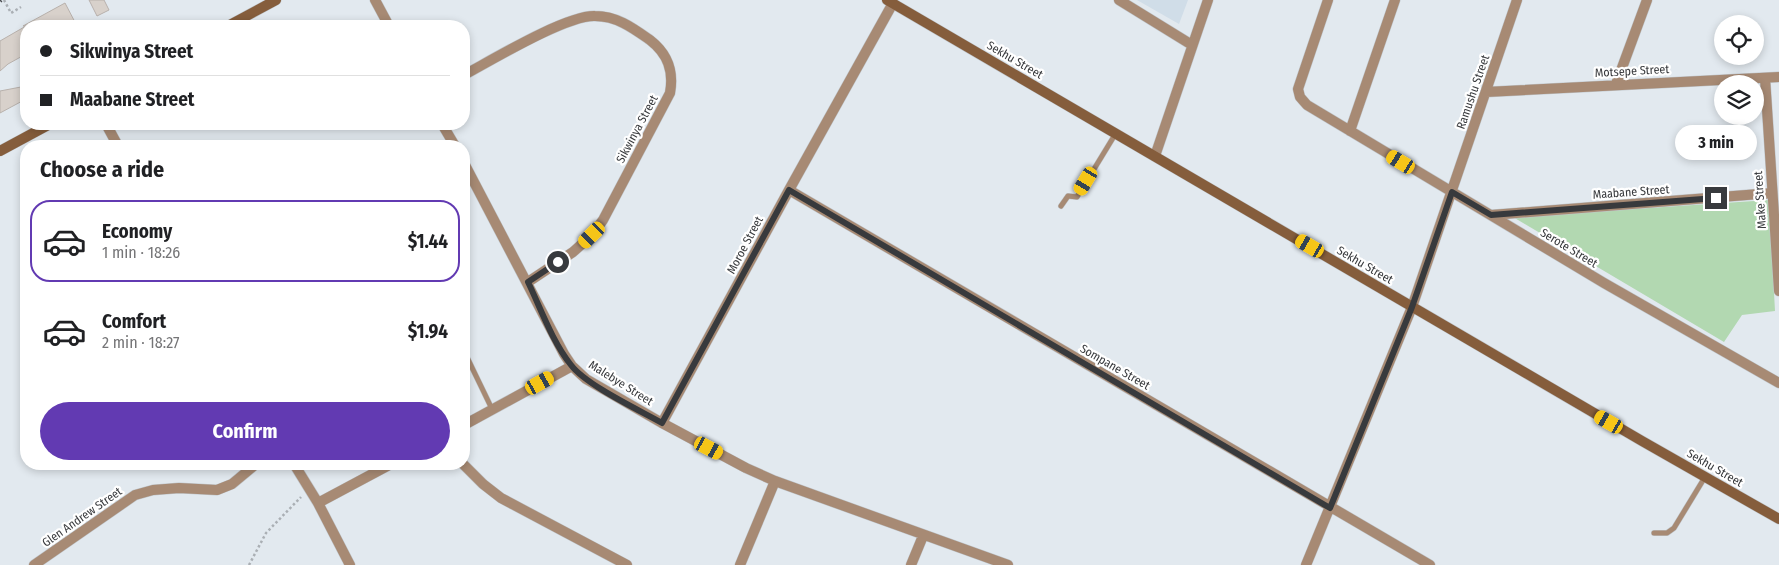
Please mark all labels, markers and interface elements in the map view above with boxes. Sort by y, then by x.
map controls [1714,15,1764,125]
button: locate [1714,15,1764,65]
street label: Sekhu Street [984,38,1046,82]
text: Sikwinya Street [70,40,193,63]
street label: Ramushu Street [1454,53,1492,131]
street label: Motsepe Street [1594,62,1670,80]
button: layers [1714,75,1764,125]
text: Maabane Street [70,88,195,111]
street label: Sikwinya Street [613,93,661,165]
callout: 3 min [1675,126,1757,160]
text: 3 min [1698,133,1734,152]
car [1384,148,1417,176]
text: Choose a ride [40,156,164,183]
car [1071,164,1100,198]
street label: Make Street [1751,170,1769,229]
street label: Maabane Street [1592,182,1670,202]
route end [1705,187,1727,209]
street label: Moroe Street [724,214,766,276]
icon: car [42,219,87,264]
car [576,219,607,251]
text: Economy [102,220,172,243]
street label: Serote Street [1538,226,1600,271]
text: $1.44 [408,230,448,253]
car [1293,232,1326,260]
text: 1 min · 18:26 [102,243,180,262]
street label: Sekhu Street [1334,243,1396,287]
route start [547,251,569,273]
icon: car [42,309,87,354]
text: Comfort [102,310,166,333]
text: $1.94 [408,320,448,343]
text: 2 min · 18:27 [102,333,180,352]
street label: Sompane Street [1078,341,1152,393]
street label: Malebye Street [586,358,656,408]
car [523,369,556,397]
button: Confirm [40,402,450,460]
car [1592,408,1625,436]
car [692,434,725,462]
street label: Sekhu Street [1684,446,1746,490]
street label: Glen Andrew Street [39,484,125,550]

